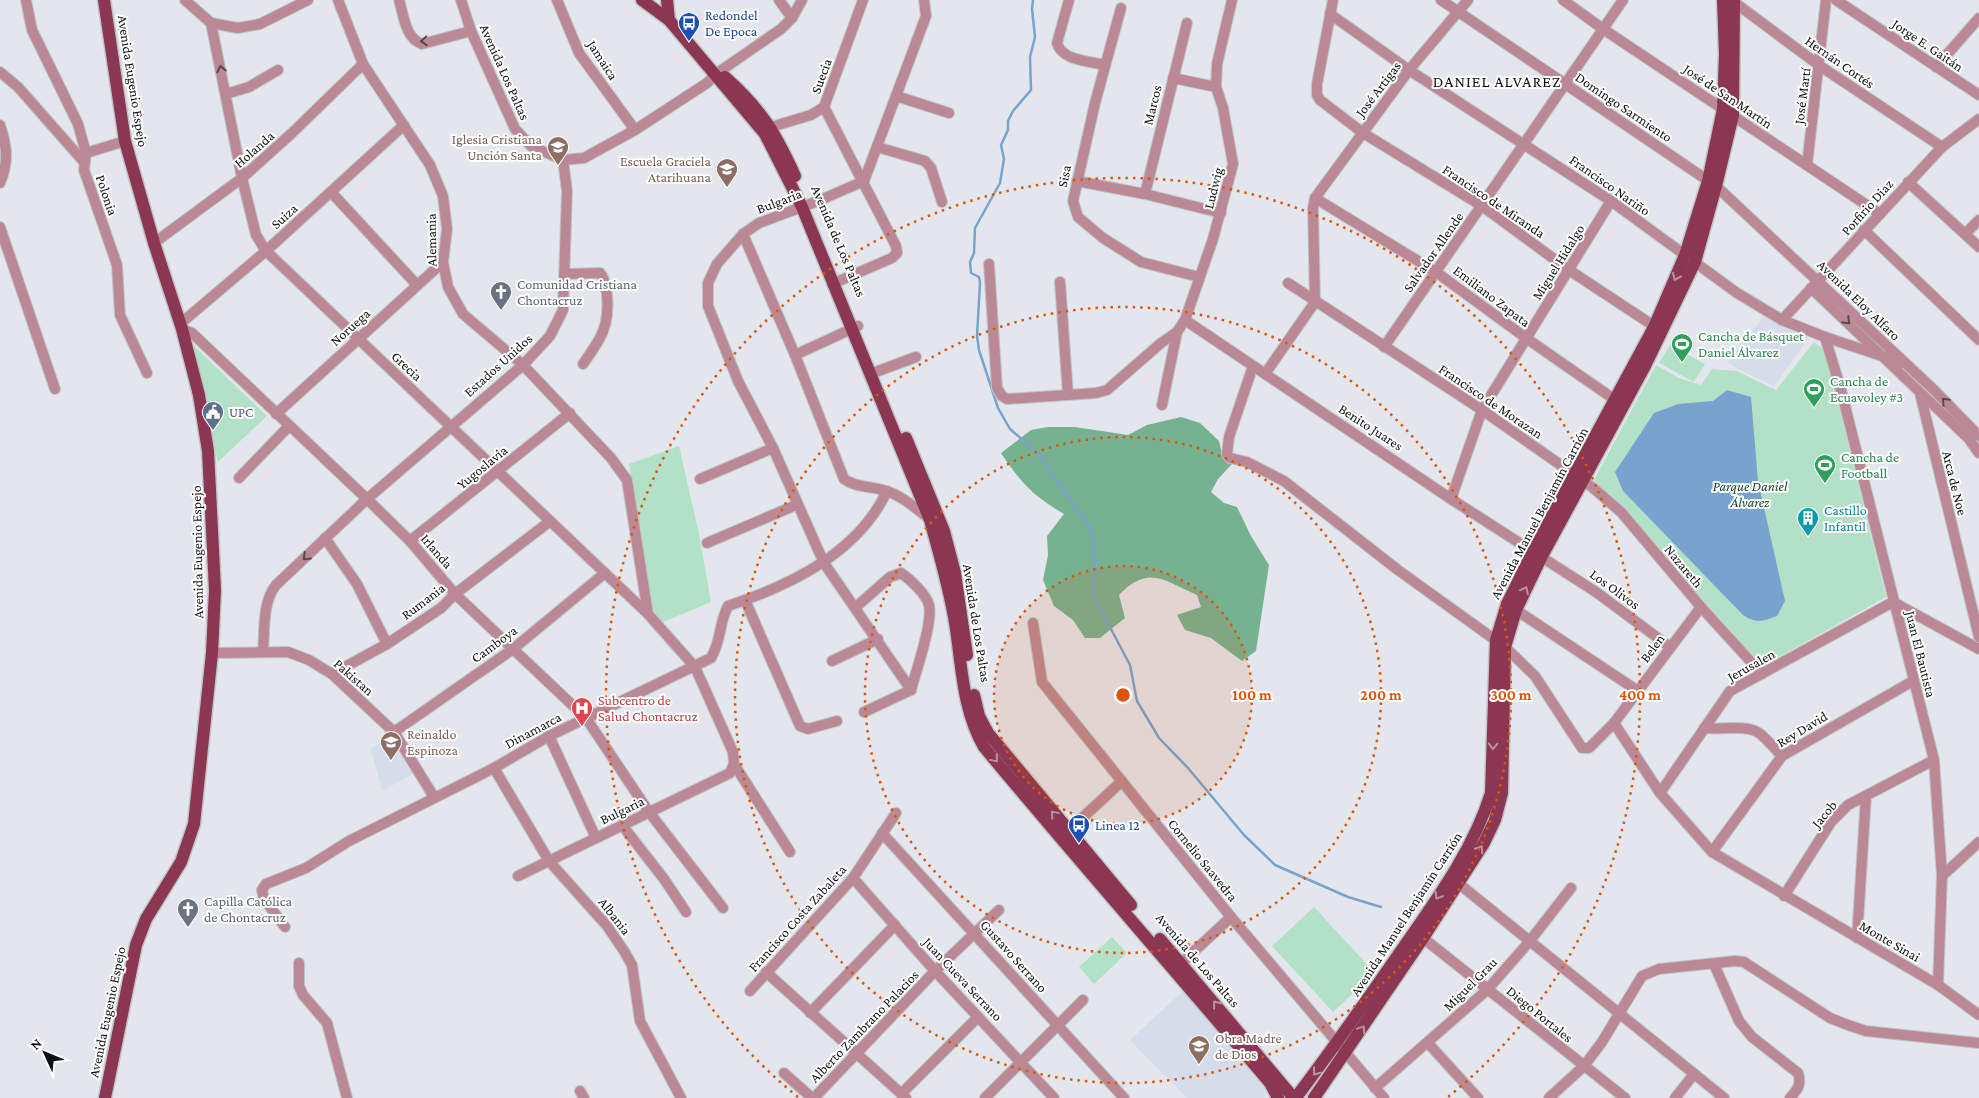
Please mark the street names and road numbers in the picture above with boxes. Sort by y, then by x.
street label: Avenida Eugenio Espejo [114,14,151,148]
street label: Jorge E. Gaitán [1888,14,1967,75]
street label: Avenida Los Paltas [477,22,533,122]
street label: Hernán Cortés [1802,32,1878,92]
street label: Jamaica [583,35,622,83]
street label: Suecia [807,56,835,96]
street label: José Artigas [1351,58,1404,121]
street label: José de San Martín [1679,59,1776,132]
street label: José Martí [1790,67,1813,127]
street label: Domingo Sarmiento [1573,69,1675,145]
street label: Marcos [1139,83,1165,127]
street label: Holanda [231,127,278,171]
street label: Francisco Nariño [1567,151,1653,219]
street label: Francisco de Miranda [1440,161,1549,241]
street label: Sisa [1054,163,1074,189]
street label: Ludwig [1200,165,1226,211]
street label: Polonia [93,173,122,218]
street label: Porfirio Diaz [1838,176,1896,238]
street label: Avenida de Los Paltas [808,183,870,299]
street label: Bulgaria [754,185,804,217]
street label: Suiza [267,200,301,232]
street label: Salvador Allende [1399,209,1467,295]
street label: Alemania [423,213,439,267]
street label: Miguel Hidalgo [1528,221,1588,303]
street label: Avenida Eloy Alfaro [1814,256,1904,344]
street label: Emiliano Zapata [1450,262,1534,330]
street label: Noruega [327,305,373,349]
street label: Estados Unidos [460,330,536,400]
street label: Grecia [389,348,426,384]
street label: Francisco de Morazan [1436,360,1546,442]
street label: Benito Juares [1336,400,1406,454]
street label: Avenida Manuel Benjamín Carrión [1487,424,1592,602]
street label: Yugoslavia [454,442,511,492]
street label: Arca de Noe [1939,449,1971,517]
street label: Avenida Eugenio Espejo [188,485,207,619]
street label: Irlanda [418,530,457,572]
street label: Nazareth [1661,541,1707,591]
street label: Avenida de Los Paltas [960,563,994,683]
street label: Los Olivos [1587,566,1643,612]
street label: Rumania [398,579,448,623]
street label: Juan El Bautista [1902,607,1940,699]
street label: Camboya [468,622,521,666]
street label: Belen [1636,630,1668,665]
street label: Jerusalen [1723,645,1778,686]
street label: Pakistan [331,655,378,699]
street label: Rey David [1774,707,1831,750]
street label: Dinamarca [502,708,564,752]
street label: Bulgaria [597,792,647,828]
street label: Jacob [1807,797,1840,832]
street label: Cornelio Saavedra [1165,816,1241,905]
street label: Avenida Manuel Benjamín Carrión [1347,829,1466,1000]
street label: Francisco Costa Zabaleta [745,861,850,975]
street label: Albania [595,894,635,938]
street label: Avenida de Los Paltas [1153,910,1243,1010]
street label: Gustavo Serrano [977,916,1051,996]
street label: Monte Sinai [1857,917,1923,965]
street label: Juan Cueva Serrano [919,932,1006,1024]
street label: Avenida Eugenio Espejo [85,945,130,1079]
street label: Miguel Grau [1440,953,1501,1014]
street label: Alberto Zambrano Palacios [806,967,922,1085]
street label: Diego Portales [1504,982,1576,1046]

